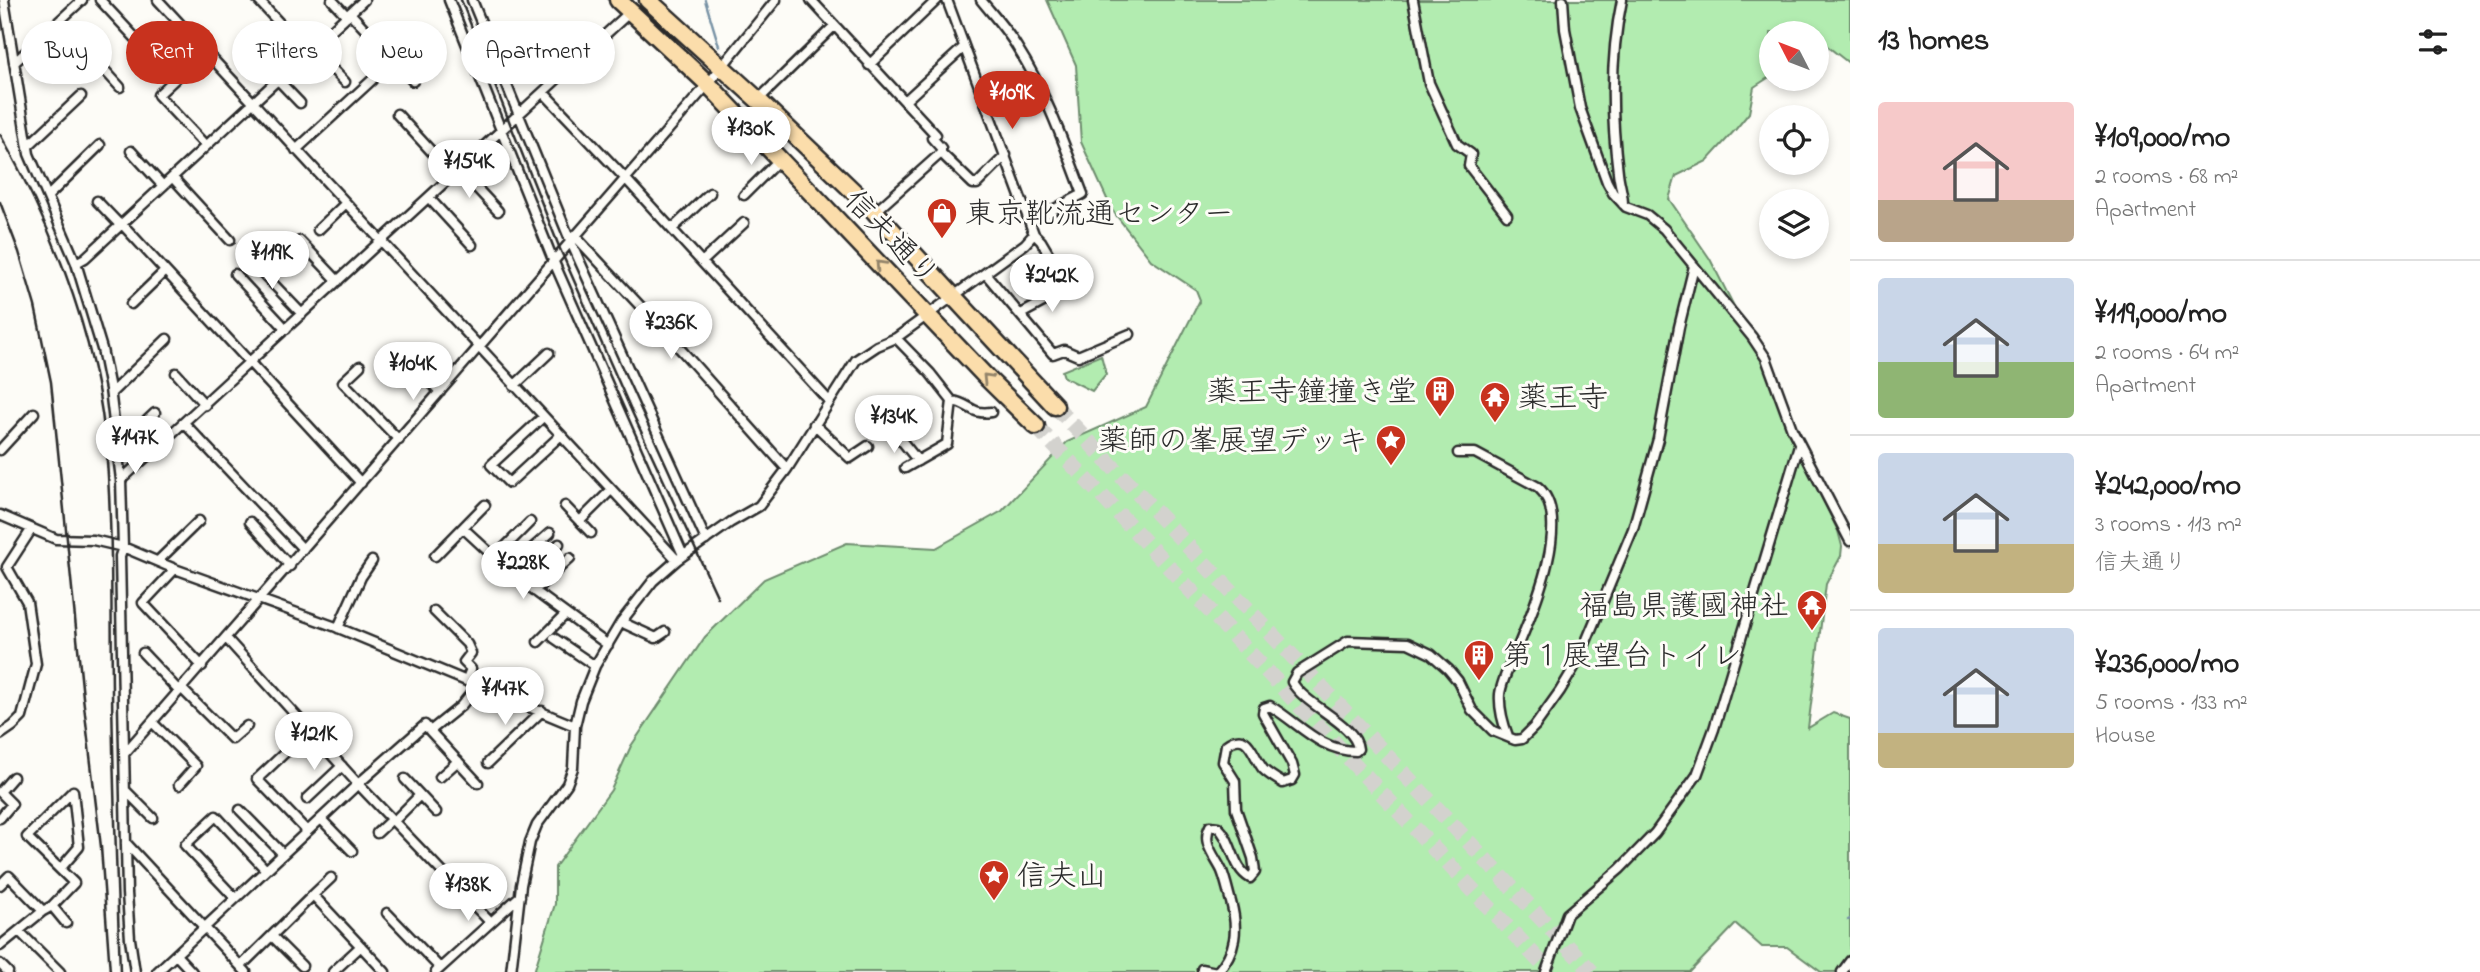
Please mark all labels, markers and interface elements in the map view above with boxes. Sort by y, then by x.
text: 13 homes [1878,20,1989,64]
chip: Buy [21,21,112,84]
chip: Rent [126,21,218,84]
chip: Filters [232,21,342,84]
chip: New [356,21,447,84]
chip: Apartment [461,21,615,84]
north arrow [1759,21,1829,91]
map controls [1759,21,1829,259]
icon: filters [2414,23,2452,61]
pin: ¥109K [963,72,1061,131]
text: ¥109K [990,77,1034,110]
button: locate [1759,105,1829,175]
pin: ¥130K [702,108,800,167]
text: ¥130K [728,113,774,146]
text: ¥109,000/mo [2095,117,2230,161]
icon: home [1934,130,2018,214]
pin: ¥154K [420,140,518,200]
text: ¥154K [444,146,494,179]
text: 2 rooms · 68 m² [2095,161,2238,194]
street label: 信夫通り [832,181,947,298]
button: layers [1759,189,1829,259]
place label: 東京靴流通センター [965,194,1234,238]
text: Apartment [2095,194,2196,227]
shop icon: 東京靴流通センター [925,196,959,240]
pin: ¥119K [223,232,321,291]
text: ¥119K [251,237,293,270]
pin: ¥242K [1003,254,1101,314]
one-way arrow [875,260,888,273]
text: ¥242K [1026,260,1078,293]
text: ¥119,000/mo [2095,293,2227,337]
pin: ¥236K [622,302,720,361]
icon: home [1934,306,2018,390]
text: ¥236K [645,307,697,340]
text: 2 rooms · 64 m² [2095,337,2239,370]
pin: ¥104K [364,342,462,402]
text: ¥104K [390,348,436,381]
text: Apartment [2095,370,2196,403]
place label: 薬王寺鐘撞き堂 [1207,372,1417,416]
one-way arrow [983,373,996,386]
building icon: 薬王寺鐘撞き堂 [1423,374,1457,418]
place label: 薬王寺 [1518,378,1608,422]
temple icon: 薬王寺 [1478,380,1512,424]
pin: ¥134K [845,396,943,455]
text: ¥134K [871,401,917,434]
pin: ¥147K [86,416,184,476]
place label: 薬師の峯展望デッキ [1098,421,1368,465]
text: ¥147K [112,422,158,455]
place icon: 薬師の峯展望デッキ [1374,423,1408,467]
text: ¥242,000/mo [2095,465,2241,509]
icon: home [1934,481,2018,565]
text: 3 rooms · 113 m² [2095,509,2242,542]
pin: ¥228K [474,542,572,601]
text: ¥228K [497,547,549,580]
text: 信夫通り [2095,547,2187,580]
place label: 福島県護國神社 [1579,586,1789,630]
temple icon: 福島県護國神社 [1795,588,1829,632]
place label: 第１展望台トイレ [1502,636,1742,680]
building icon: 第１展望台トイレ [1462,638,1496,682]
text: ¥236,000/mo [2095,643,2239,687]
icon: home [1934,656,2018,740]
pin: ¥147K [456,668,554,727]
text: ¥147K [482,673,528,706]
text: 5 rooms · 133 m² [2095,687,2248,720]
pin: ¥121K [265,712,363,772]
text: ¥121K [291,718,337,751]
text: House [2095,720,2155,753]
place label: 信夫山 [1017,856,1107,900]
place icon: 信夫山 [977,858,1011,902]
pin: ¥138K [419,864,517,923]
text: ¥138K [445,869,491,902]

